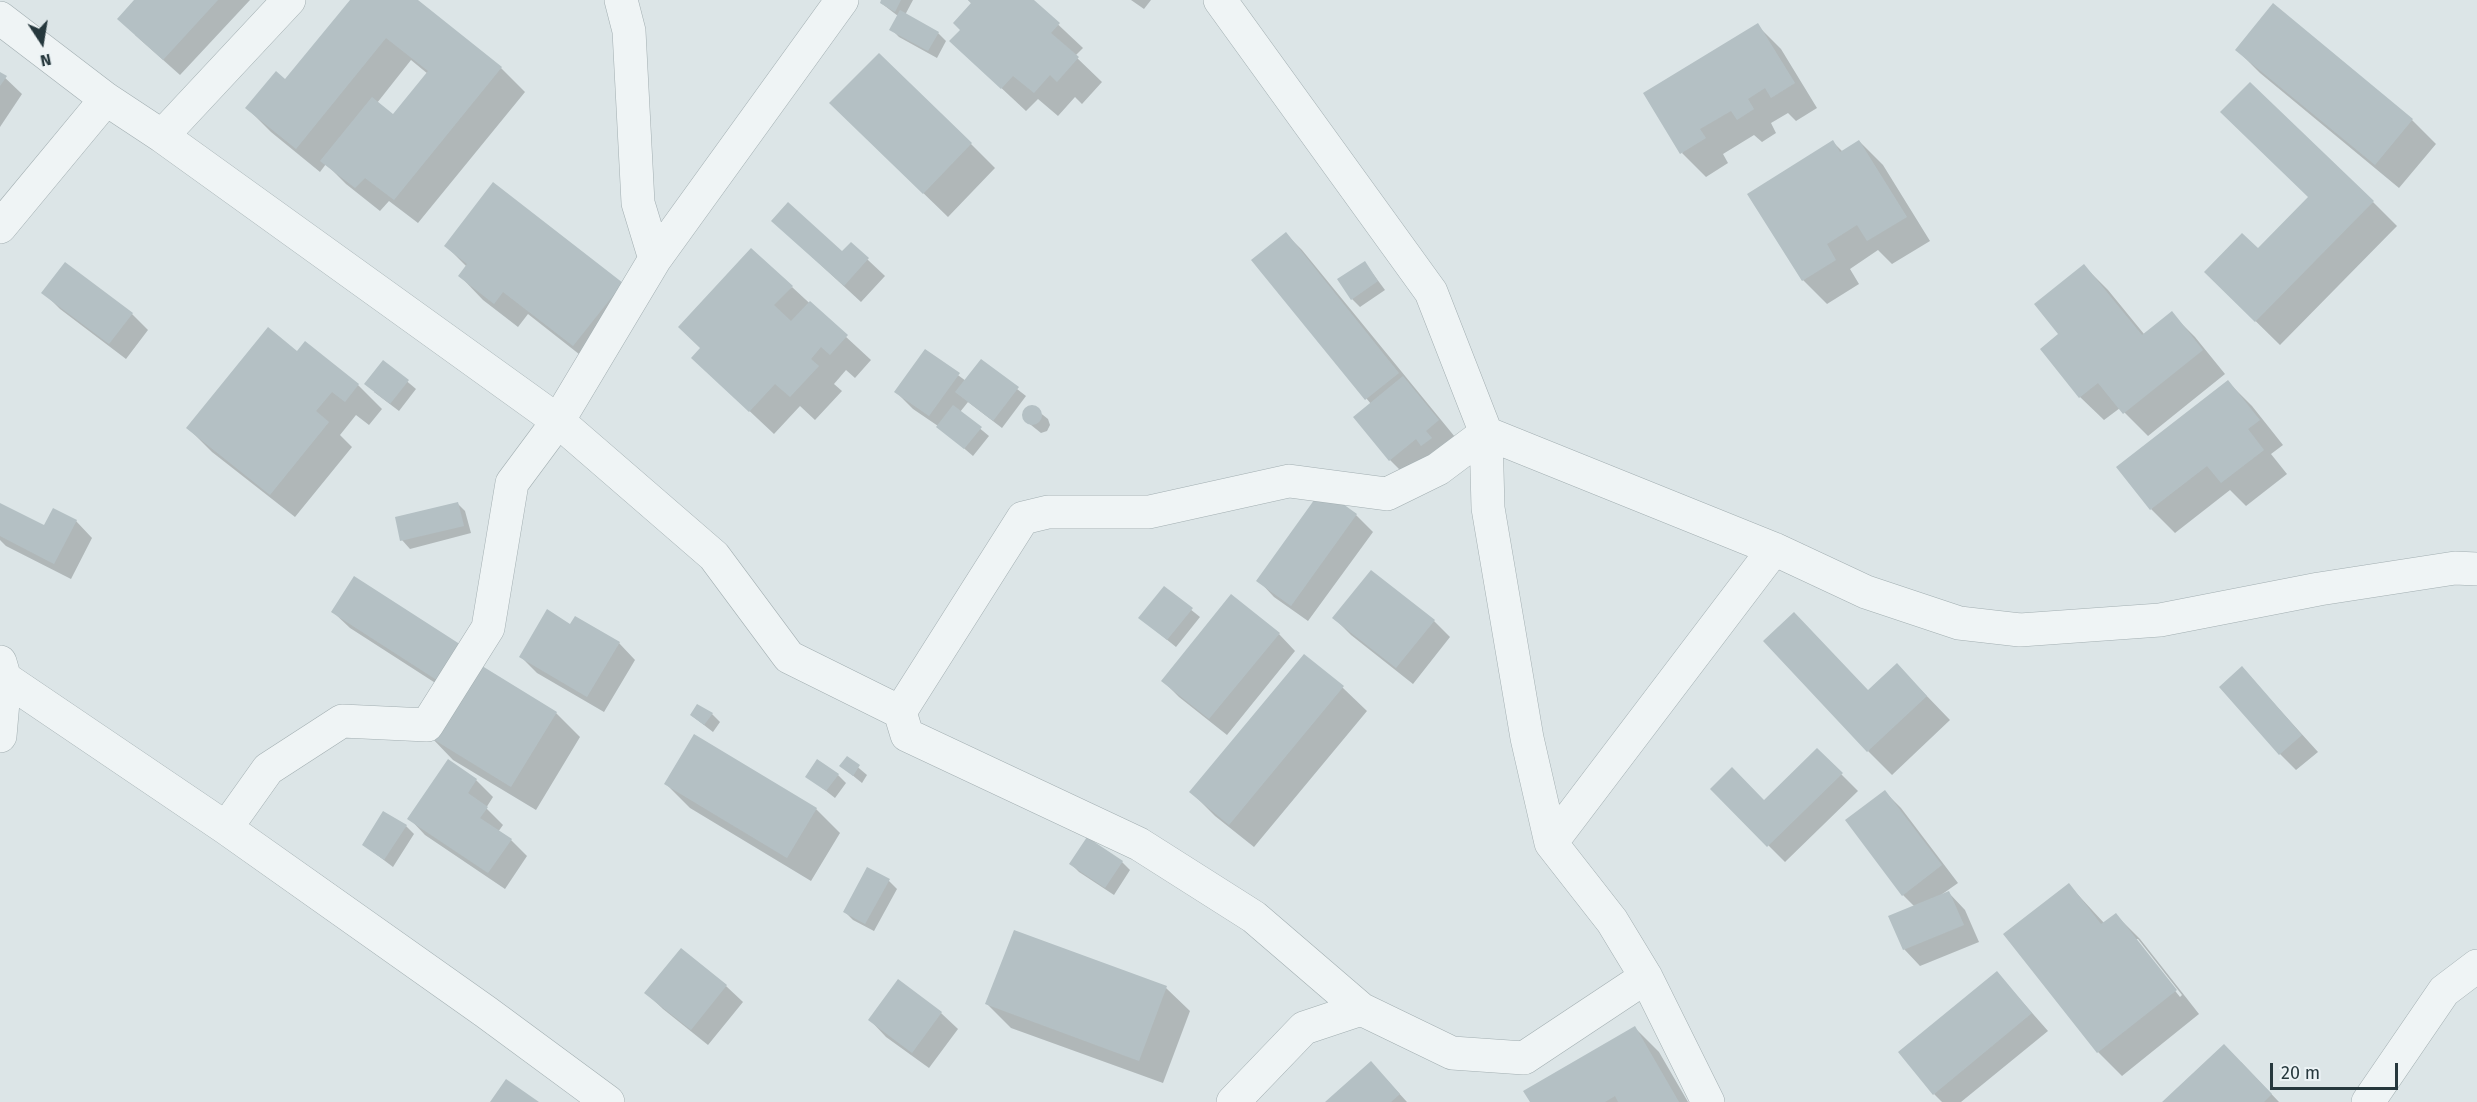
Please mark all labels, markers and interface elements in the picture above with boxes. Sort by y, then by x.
north arrow [12,12,72,72]
text: N [39,50,53,70]
scale bar [2273,1051,2400,1089]
text: 20 m [2281,1062,2320,1084]

